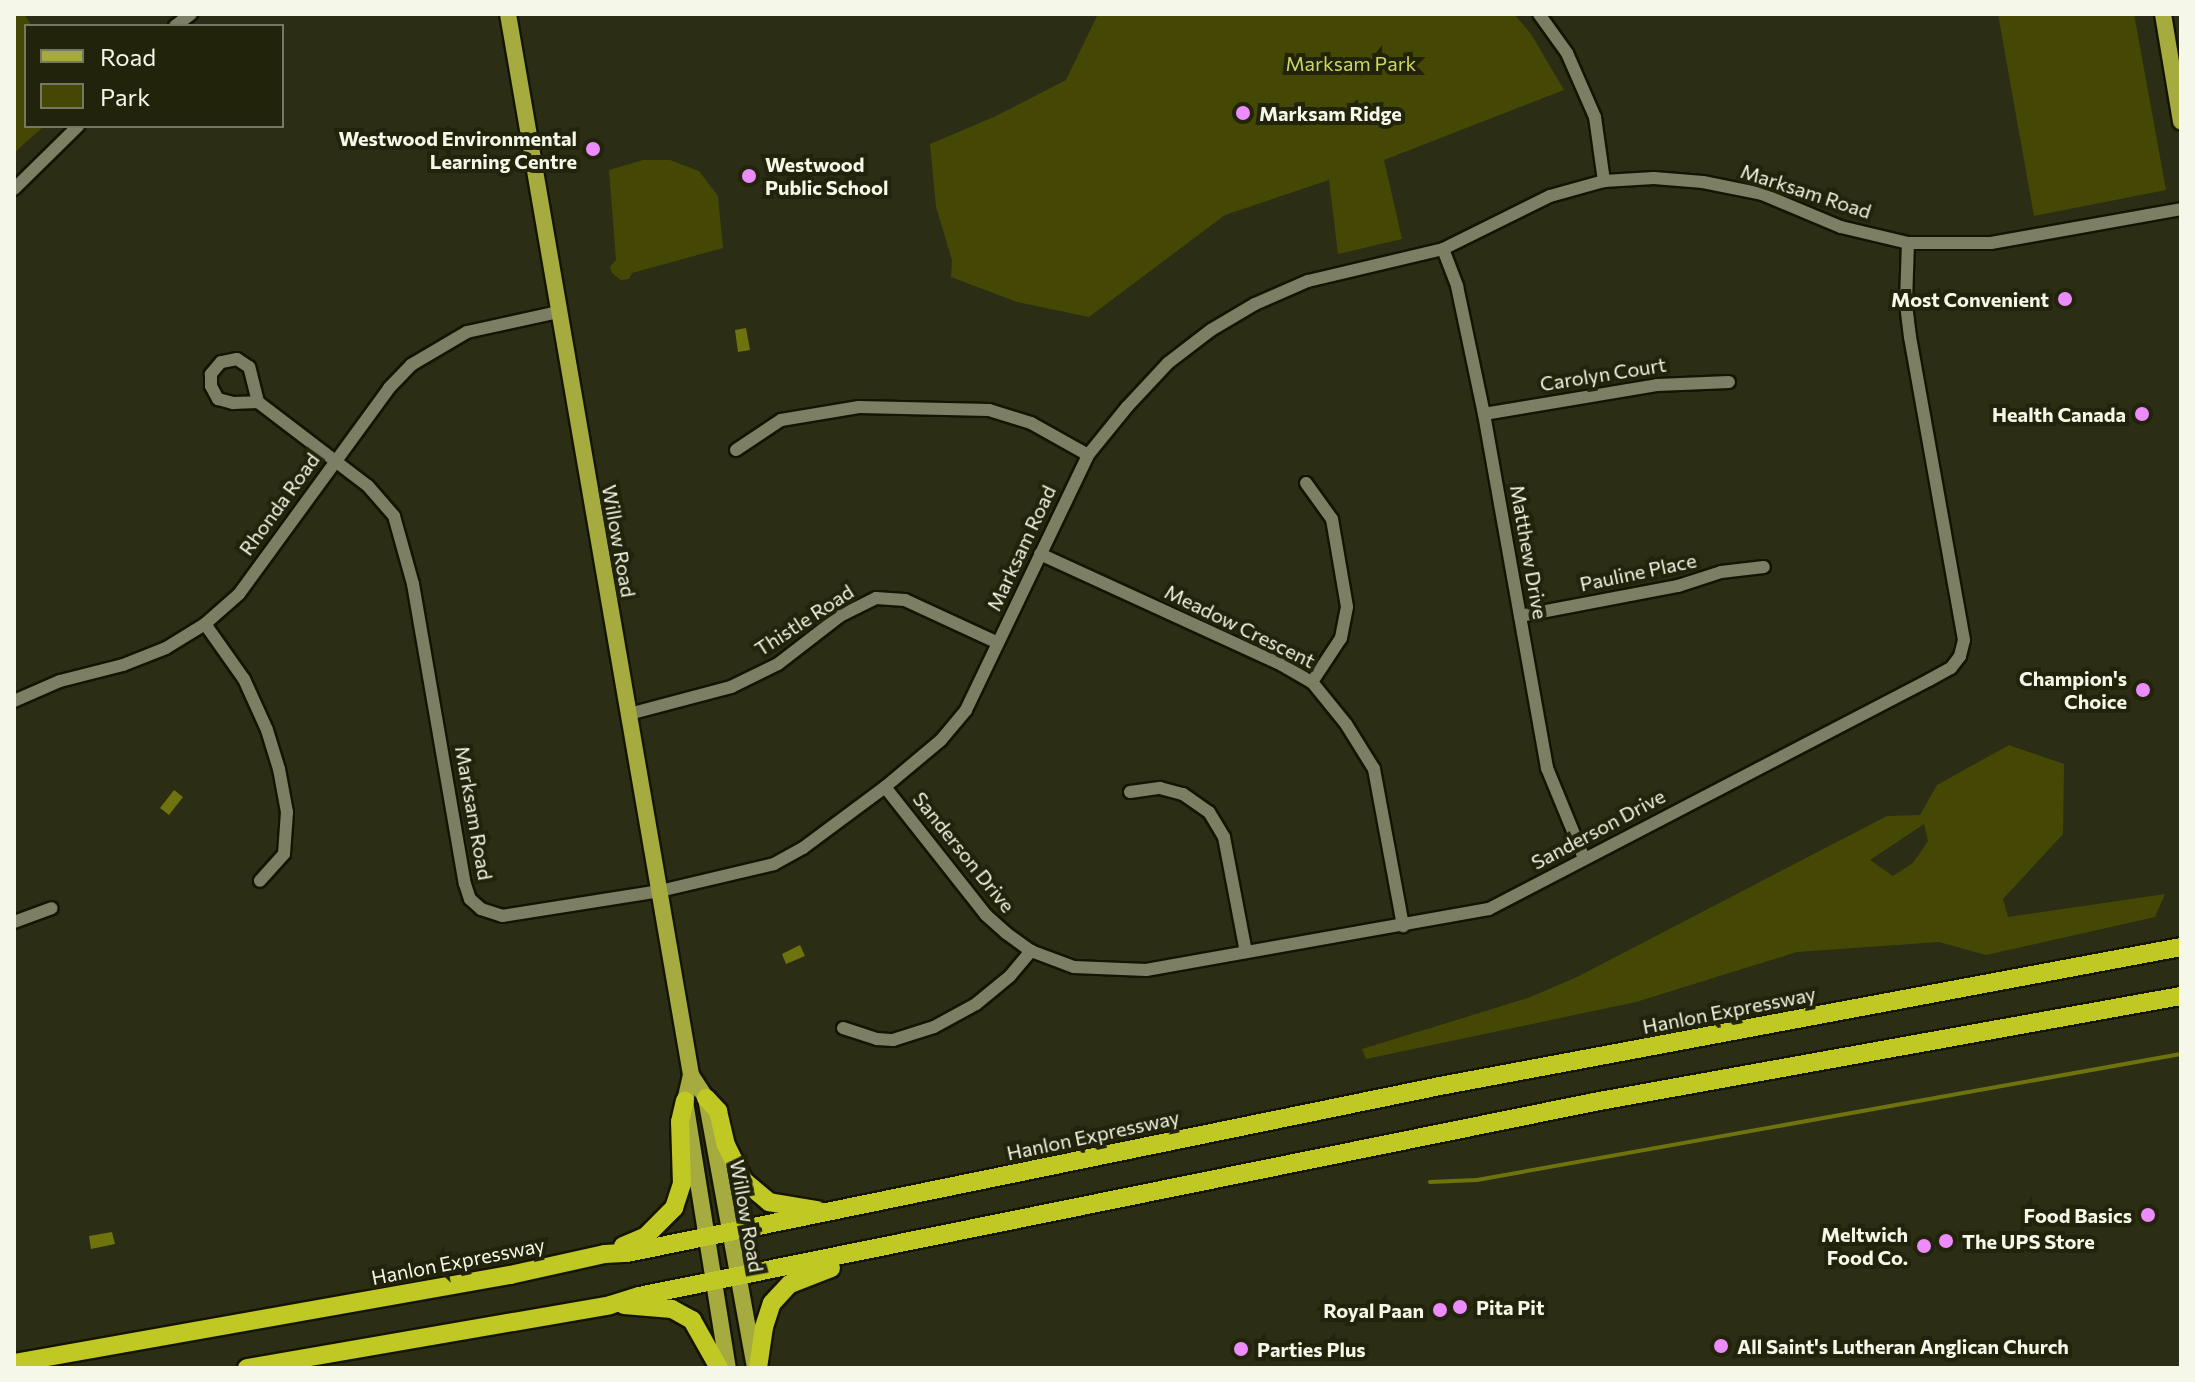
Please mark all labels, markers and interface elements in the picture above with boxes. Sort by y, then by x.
legend [24,24,284,128]
text: Road [100,42,156,71]
park label: Marksam Park [1286,51,1416,75]
text: Park [100,82,150,111]
place label: Marksam Ridge [1259,101,1402,125]
marker: Marksam Ridge [1234,104,1252,122]
place label: Westwood Environmental Learning Centre [339,126,577,173]
marker: Westwood Environmental Learning Centre [584,140,602,158]
place label: Westwood Public School [765,152,888,199]
street label: Marksam Road [1738,159,1874,223]
marker: Westwood Public School [740,167,758,185]
place label: Most Convenient [1891,287,2049,311]
marker: Most Convenient [2056,290,2074,308]
street label: Carolyn Court [1538,352,1668,396]
place label: Health Canada [1992,402,2126,426]
marker: Health Canada [2133,405,2151,423]
street label: Rhonda Road [234,448,324,560]
street label: Marksam Road [981,481,1061,615]
street label: Willow Road [597,483,641,599]
street label: Matthew Drive [1505,483,1553,621]
street label: Pauline Place [1577,548,1699,596]
street label: Thistle Road [750,579,858,661]
street label: Meadow Crescent [1161,579,1319,673]
place label: Champion's Choice [2019,666,2127,713]
marker: Champion's Choice [2134,681,2152,699]
street label: Marksam Road [450,744,498,882]
street label: Sanderson Drive [1527,784,1669,874]
street label: Sanderson Drive [908,787,1020,917]
street label: Hanlon Expressway [1640,981,1818,1039]
street label: Hanlon Expressway [1004,1105,1182,1165]
street label: Willow Road [725,1158,769,1274]
place label: Food Basics [2024,1203,2132,1227]
marker: Food Basics [2139,1206,2157,1224]
place label: Meltwich Food Co. [1821,1222,1908,1269]
place label: The UPS Store [1962,1229,2095,1253]
street label: Hanlon Expressway [369,1232,547,1290]
marker: The UPS Store [1937,1232,1955,1250]
marker: Meltwich Food Co. [1915,1237,1933,1255]
place label: Pita Pit [1476,1295,1544,1319]
place label: Royal Paan [1323,1298,1424,1322]
marker: Pita Pit [1451,1298,1469,1316]
marker: Royal Paan [1431,1301,1449,1319]
place label: All Saint's Lutheran Anglican Church [1737,1334,2069,1358]
place label: Parties Plus [1257,1337,1366,1361]
marker: All Saint's Lutheran Anglican Church [1712,1337,1730,1355]
marker: Parties Plus [1232,1340,1250,1358]

